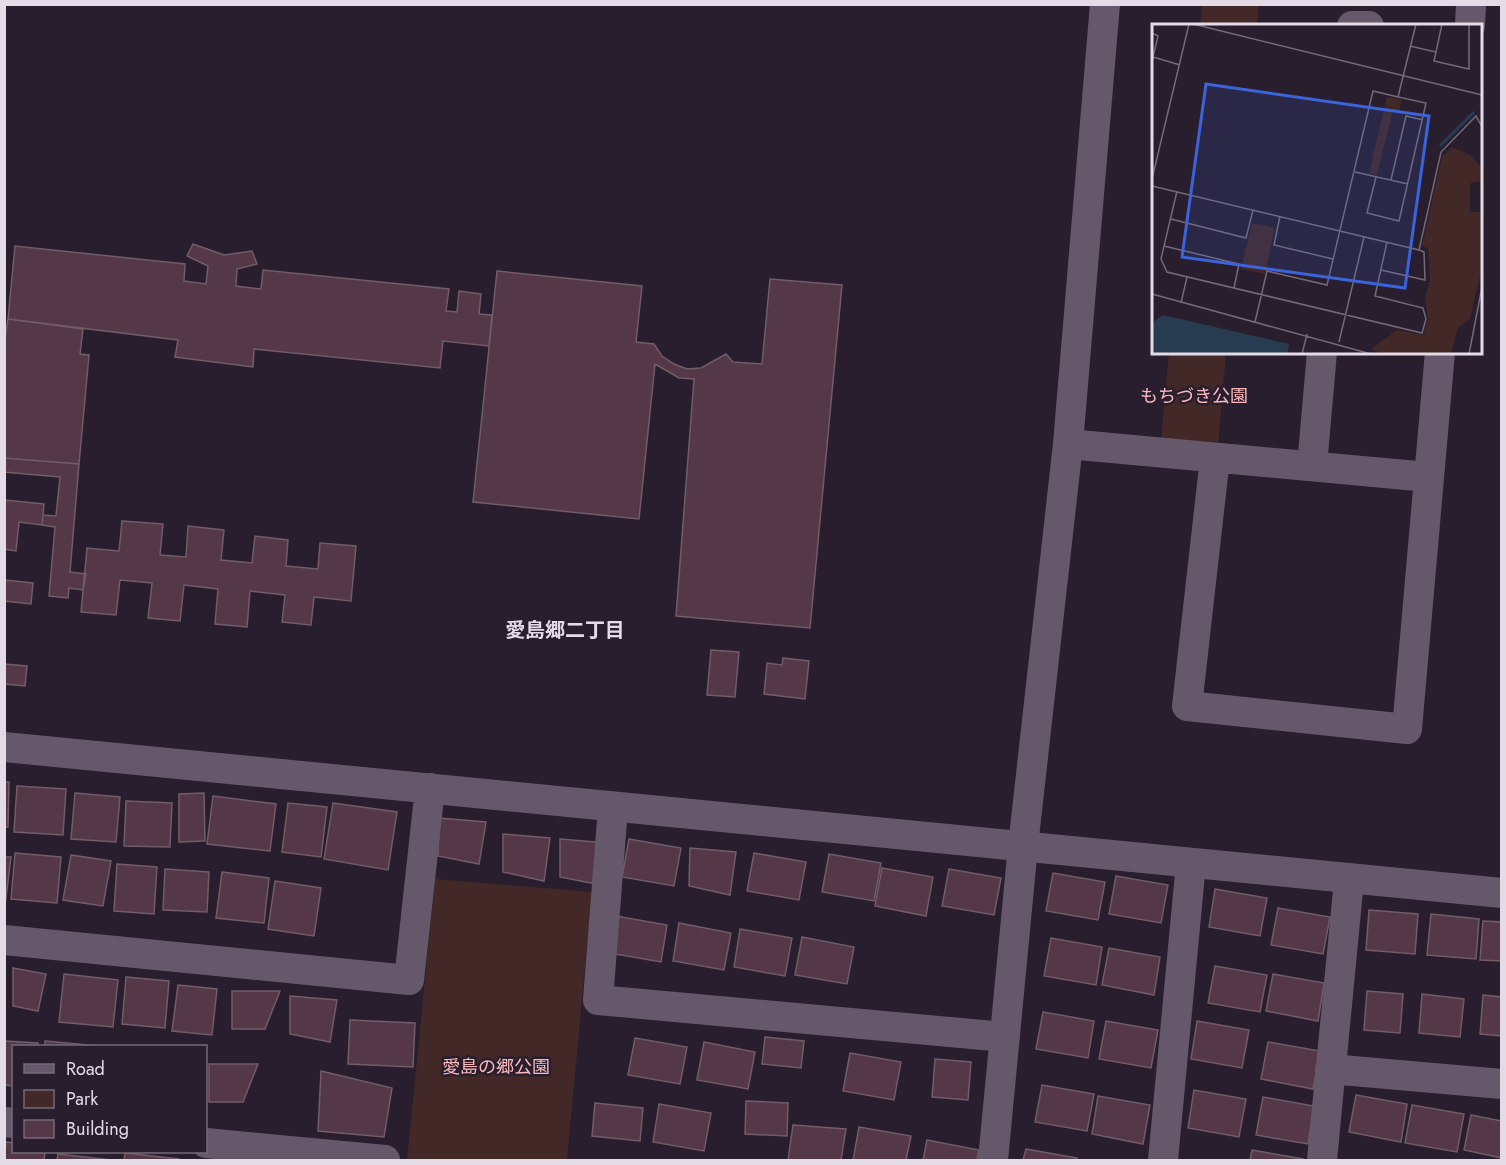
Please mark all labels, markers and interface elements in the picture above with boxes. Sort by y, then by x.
inset map [1152,24,1482,354]
park label: もちづき公園 [1140,383,1248,409]
district label: 愛島郷二丁目 [505,616,625,645]
legend [12,1045,207,1153]
park label: 愛島の郷公園 [442,1054,550,1080]
text: Road [66,1056,105,1082]
text: Park [66,1086,98,1112]
text: Building [66,1116,129,1142]

